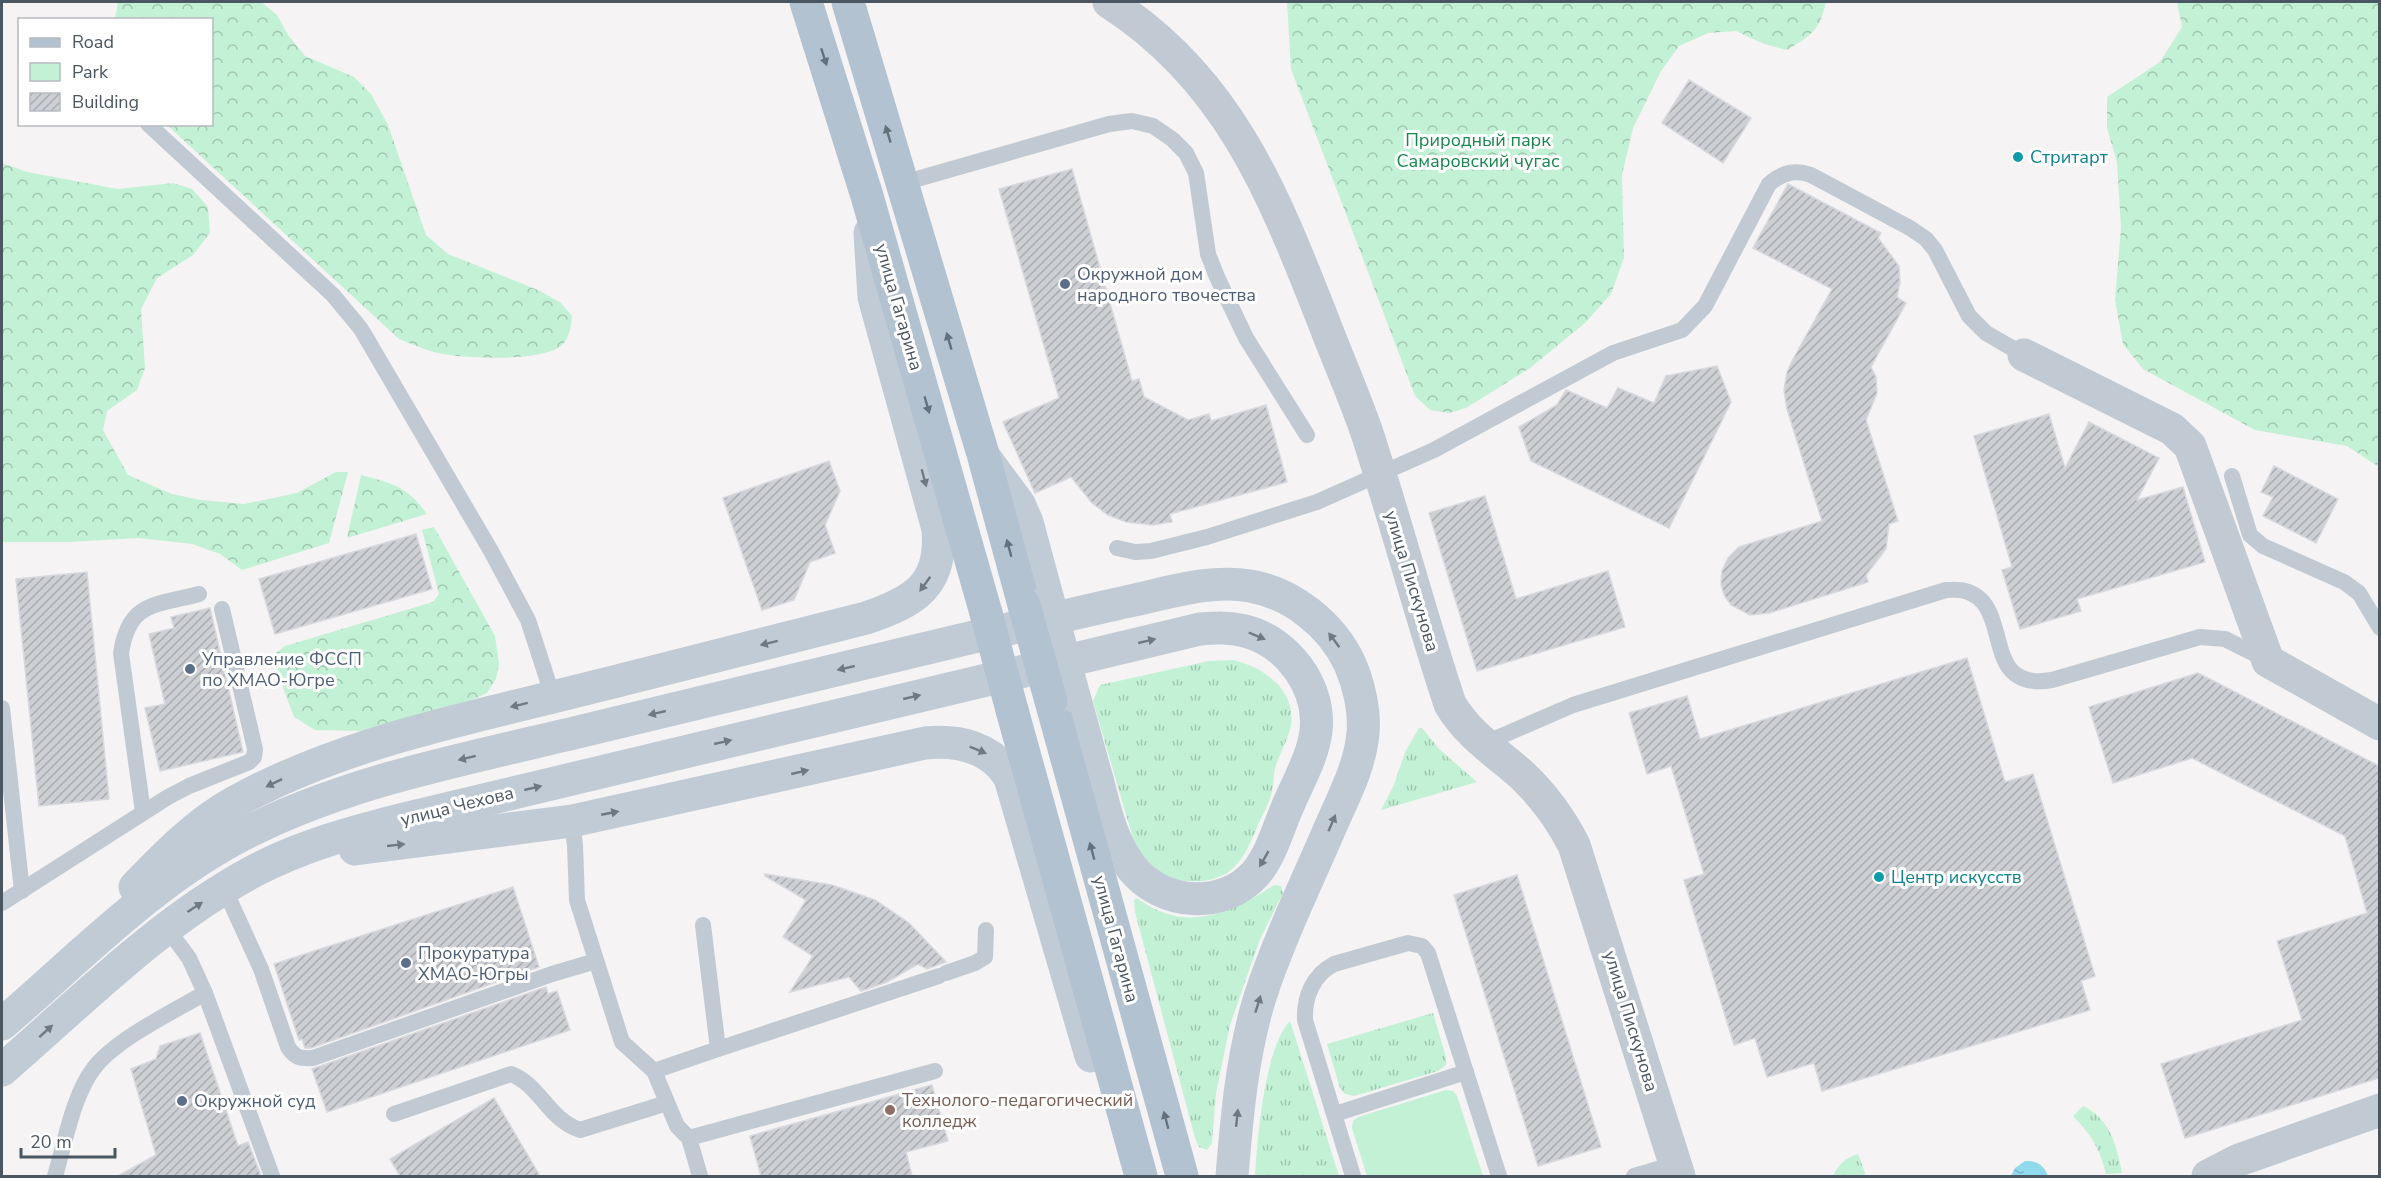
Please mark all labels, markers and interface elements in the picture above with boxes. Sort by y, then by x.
legend [18,18,213,126]
text: Road [72,30,114,54]
one-way arrow [819,48,829,66]
text: Park [72,60,109,84]
text: Building [72,90,139,114]
one-way arrow [883,125,892,143]
park label: Природный парк Самаровский чугас [1397,128,1560,173]
place label: Стритарт [2030,145,2108,169]
marker: Стритарт [2011,150,2025,164]
street label: улица Гагарина [869,241,929,373]
place label: Окружной дом народного твочества [1077,262,1256,307]
marker: Окружной дом народного твочества [1058,277,1072,291]
one-way arrow [944,332,953,350]
one-way arrow [923,396,932,414]
one-way arrow [920,470,929,488]
street label: улица Пискунова [1379,507,1445,655]
one-way arrow [1003,539,1013,558]
one-way arrow [919,576,931,592]
one-way arrow [1249,631,1267,641]
one-way arrow [1328,633,1340,649]
one-way arrow [1138,636,1156,646]
one-way arrow [760,638,778,648]
place label: Управление ФССП по ХМАО-Югре [201,647,362,692]
marker: Управление ФССП по ХМАО-Югре [183,662,197,676]
one-way arrow [837,663,855,673]
one-way arrow [903,691,921,701]
one-way arrow [510,701,528,711]
one-way arrow [647,709,666,718]
one-way arrow [713,737,732,747]
one-way arrow [969,745,987,755]
one-way arrow [458,754,476,764]
one-way arrow [791,766,809,776]
one-way arrow [266,778,283,787]
street label: улица Чехова [398,780,516,832]
one-way arrow [524,782,542,792]
one-way arrow [600,808,619,817]
one-way arrow [1327,814,1337,832]
one-way arrow [387,840,406,850]
one-way arrow [1087,842,1096,860]
one-way arrow [1259,851,1269,868]
place label: Центр искусств [1891,865,2022,889]
marker: Центр искусств [1872,870,1886,884]
street label: улица Гагарина [1087,873,1145,1005]
one-way arrow [187,901,203,912]
place label: Прокуратура ХМАО-Югры [418,941,530,986]
street label: улица Пискунова [1598,947,1664,1095]
marker: Прокуратура ХМАО-Югры [399,956,413,970]
one-way arrow [1254,995,1263,1013]
one-way arrow [38,1024,53,1038]
place label: Технолого-педагогический колледж [902,1088,1133,1133]
place label: Окружной суд [194,1089,316,1113]
marker: Окружной суд [175,1094,189,1108]
marker: Технолого-педагогический колледж [883,1103,897,1117]
one-way arrow [1232,1109,1242,1128]
one-way arrow [1161,1111,1171,1129]
scale bar [21,1121,116,1159]
text: 20 m [30,1130,72,1154]

